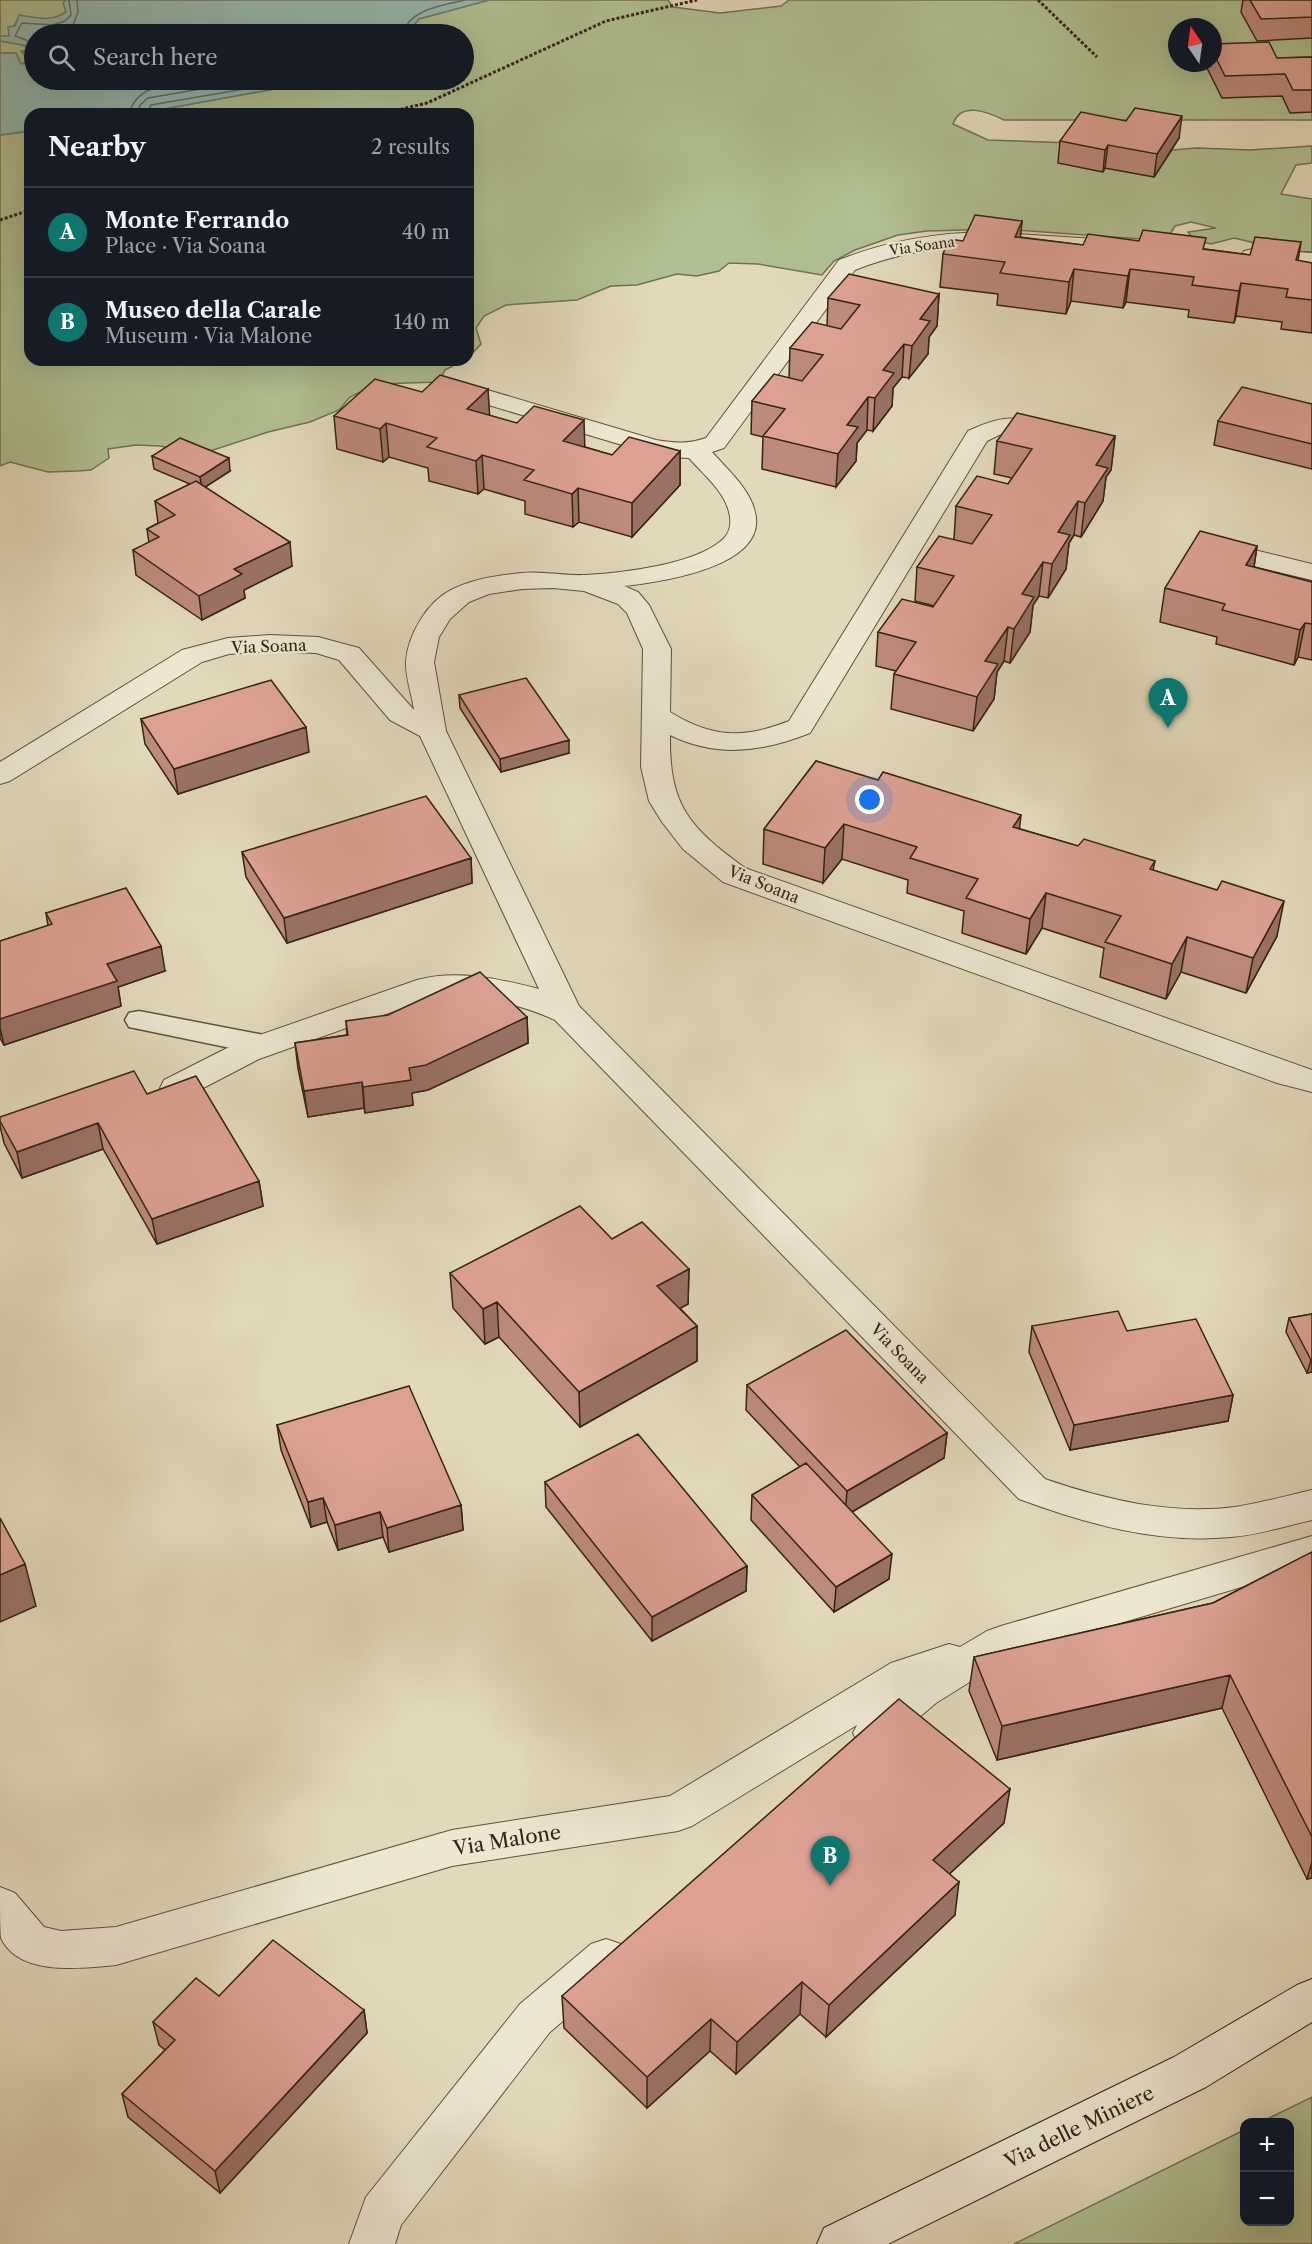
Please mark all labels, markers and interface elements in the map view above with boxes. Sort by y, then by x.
north arrow [1168,18,1222,72]
search box [24,24,474,90]
icon: search [45,41,78,74]
text: Search here [93,44,218,71]
text: Nearby [48,131,146,163]
text: 2 results [371,135,450,159]
text: Monte Ferrando [105,207,289,234]
text: A [60,220,75,244]
text: 40 m [402,220,450,244]
street label: Via Soana [887,232,956,260]
text: Place · Via Soana [105,234,266,258]
text: Museo della Carale [105,297,321,324]
text: B [60,310,75,334]
text: 140 m [393,310,450,334]
text: Museum · Via Malone [105,324,312,348]
street label: Via Soana [230,635,307,657]
pin: A [1148,678,1188,728]
your location [855,785,884,814]
street label: Via Soana [724,860,803,908]
street label: Via Soana [866,1318,934,1387]
street label: Via Malone [450,1820,563,1861]
pin: B [810,1836,850,1886]
street label: Via delle Miniere [999,2080,1158,2174]
map controls [1240,2118,1294,2226]
button: + [1240,2118,1294,2172]
button: − [1240,2172,1294,2226]

